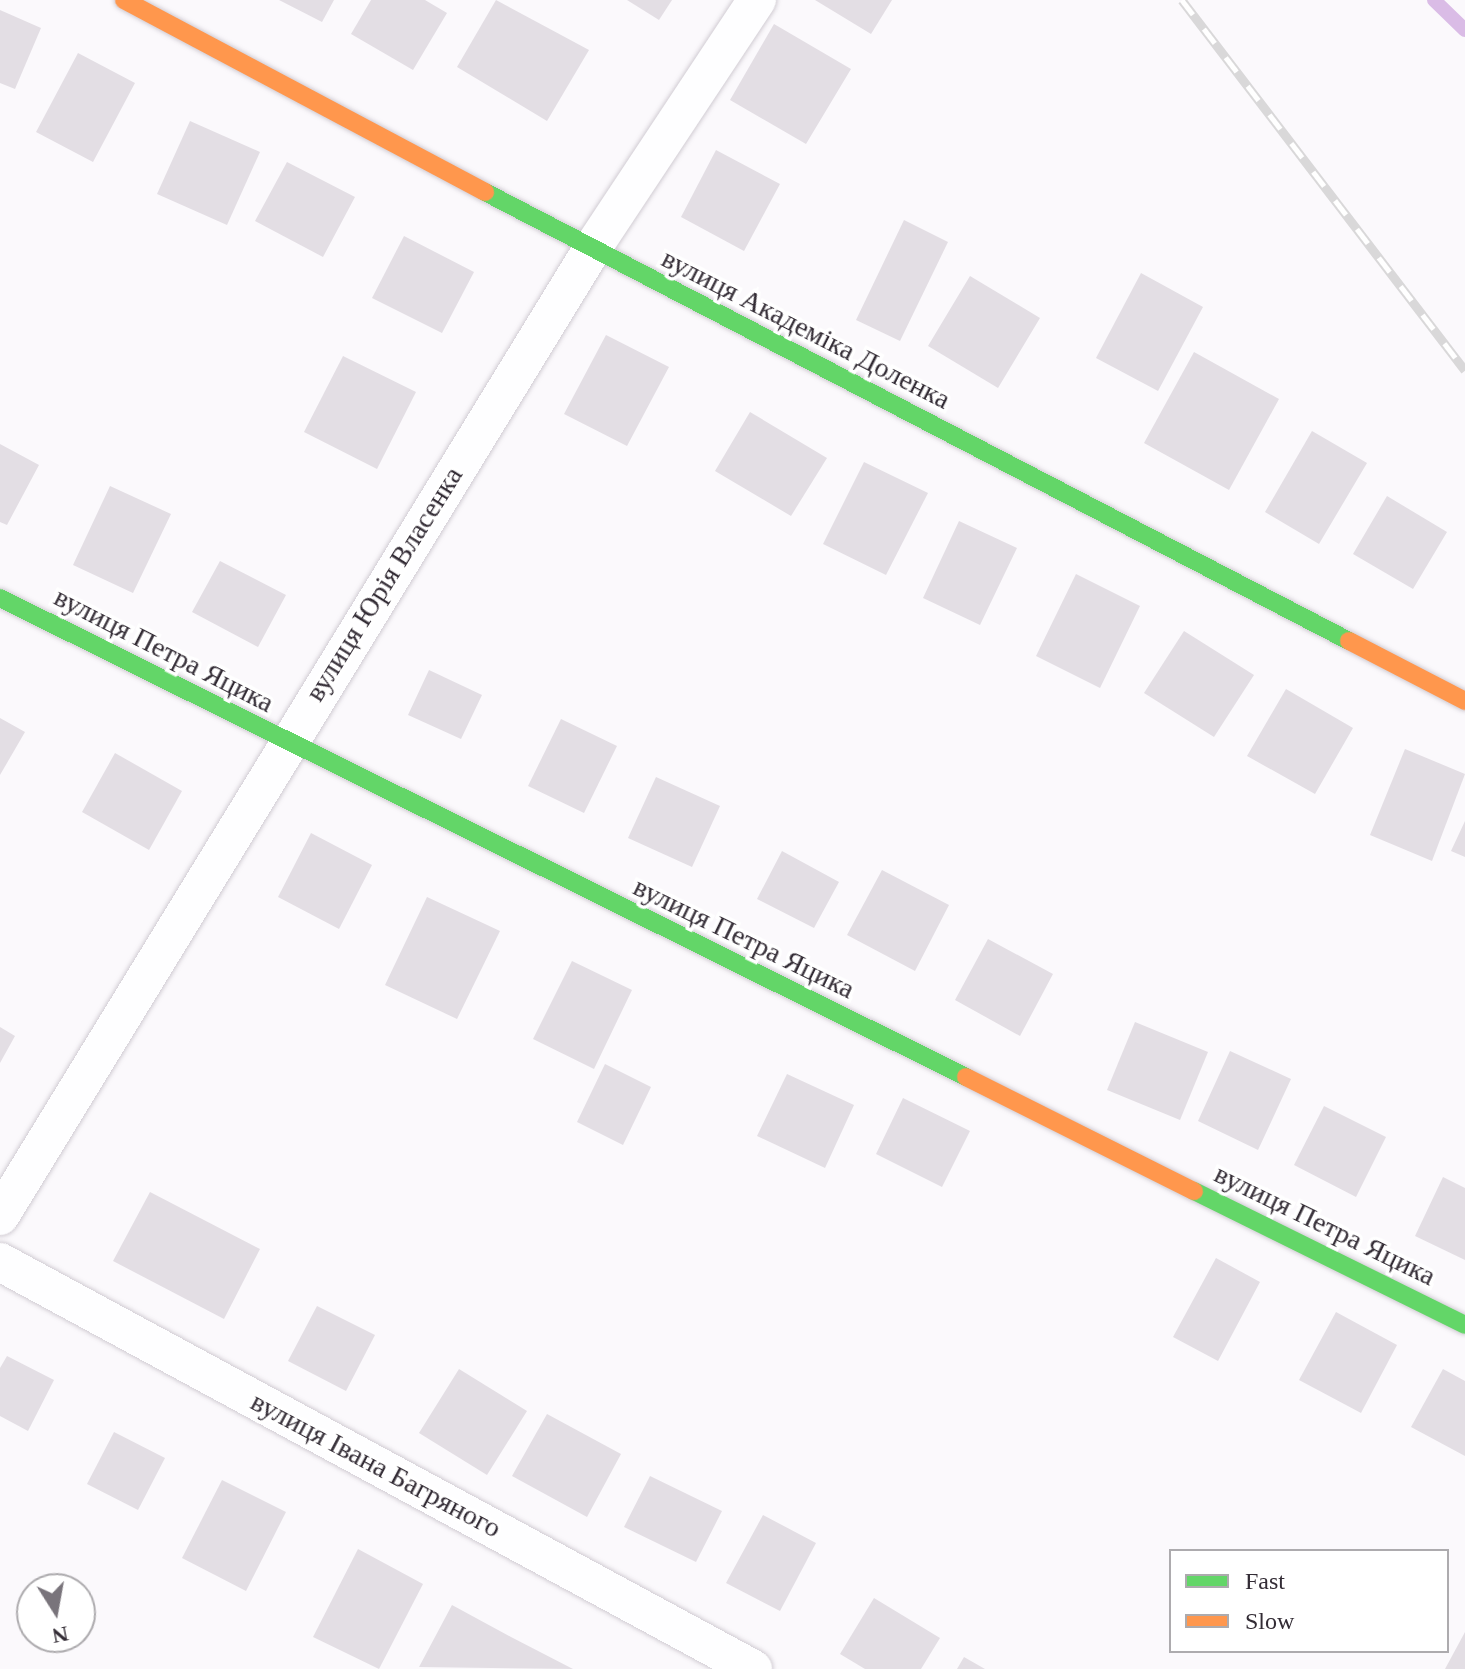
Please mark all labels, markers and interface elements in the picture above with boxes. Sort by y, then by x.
street label: вулиця Академіка Доленка [656,242,956,416]
street label: вулиця Юрія Власенка [298,461,470,707]
street label: вулиця Петра Яцика [49,580,279,720]
street label: вулиця Петра Яцика [628,870,860,1006]
street label: вулиця Петра Яцика [1209,1157,1441,1293]
street label: вулиця Івана Багряного [245,1385,507,1545]
legend [1169,1549,1449,1653]
text: Fast [1245,1568,1285,1594]
north arrow [16,1573,96,1653]
text: Slow [1245,1608,1294,1634]
text: N [50,1621,70,1649]

